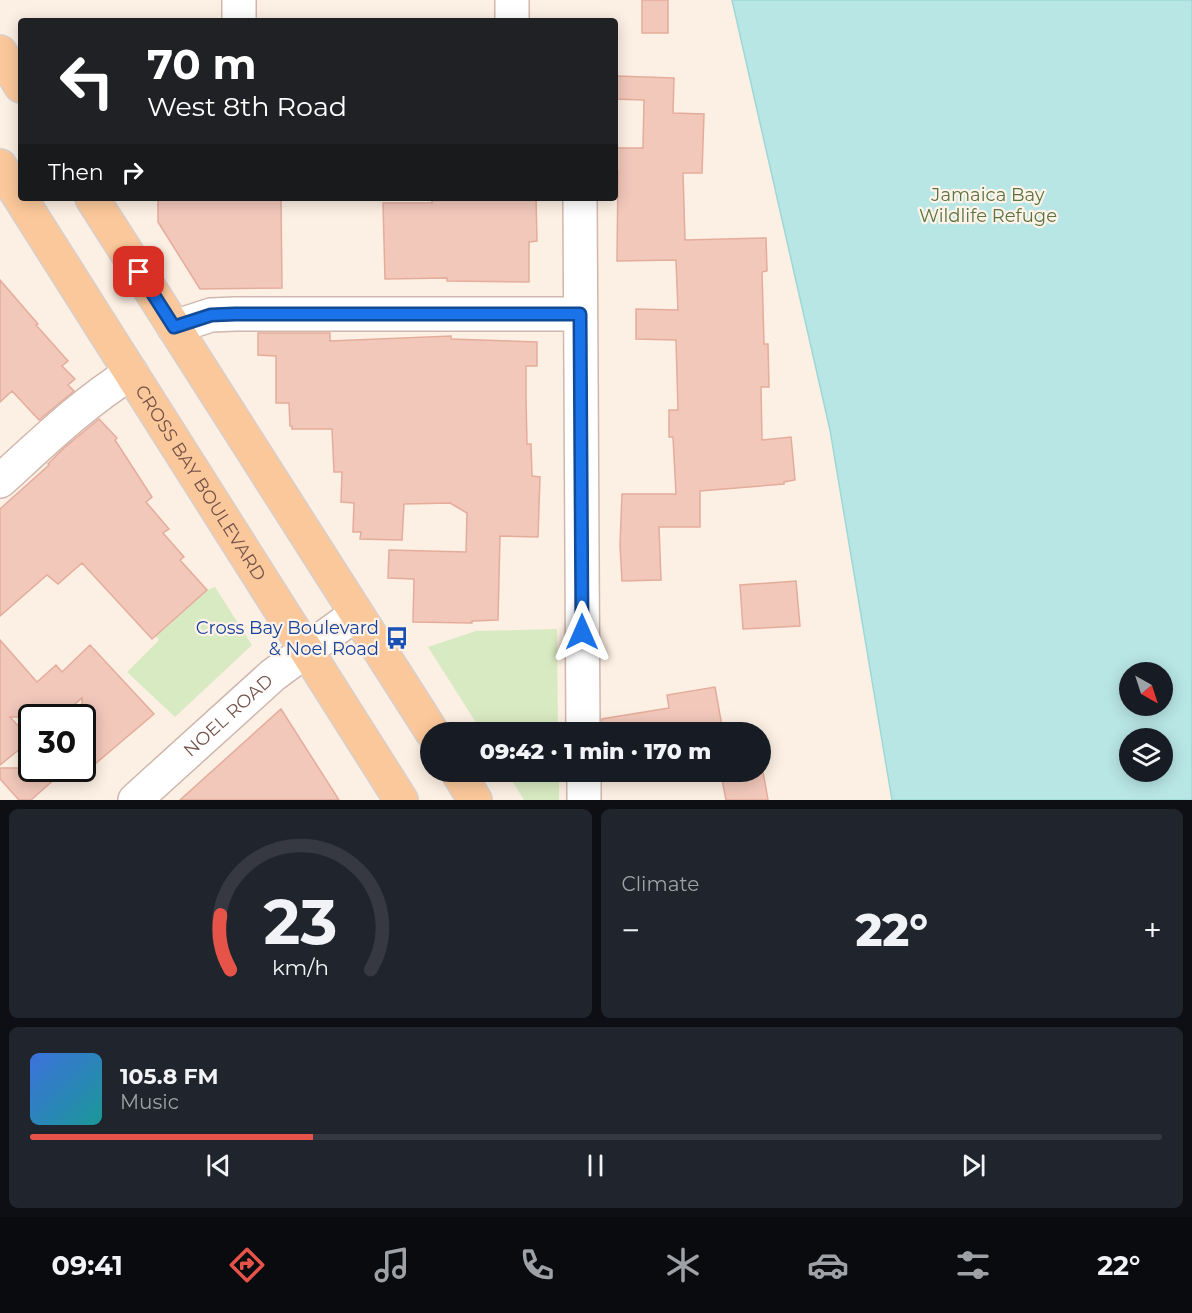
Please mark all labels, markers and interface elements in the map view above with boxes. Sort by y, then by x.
text: 70 m [147,38,257,90]
icon: left [48,42,126,120]
text: West 8th Road [147,90,347,123]
icon: right [116,156,149,189]
text: Then [48,159,104,186]
park label: Jamaica Bay Wildlife Refuge [919,184,1057,227]
pin [113,246,164,297]
icon: arrive [122,255,155,288]
street label: CROSS BAY BOULEVARD [130,381,271,585]
position arrow [550,600,614,664]
place label: Cross Bay Boulevard & Noel Road [196,617,379,660]
bus stop icon: Cross Bay Boulevard & Noel Road [384,625,410,651]
north arrow [1119,662,1173,716]
map controls [1119,662,1173,782]
street label: NOEL ROAD [179,669,278,761]
speed limit sign: 30 [18,704,96,782]
button: layers [1119,728,1173,782]
text: 09:42 · 1 min · 170 m [480,738,711,765]
text: Climate [622,872,699,896]
text: 23 [263,884,337,960]
text: 22° [855,902,928,957]
text: − [622,910,640,950]
text: + [1143,910,1162,950]
text: km/h [272,955,329,981]
text: 105.8 FM [120,1063,218,1090]
text: Music [120,1090,179,1114]
icon: previous [202,1149,235,1182]
icon: pause [579,1149,612,1182]
icon: next [957,1149,990,1182]
icon: directions [226,1244,268,1286]
icon: music [371,1244,413,1286]
icon: phone [516,1244,558,1286]
icon: climate [662,1244,704,1286]
icon: car [807,1244,849,1286]
icon: filters [952,1244,994,1286]
text: 09:41 [52,1249,123,1282]
text: 22° [1097,1249,1140,1282]

